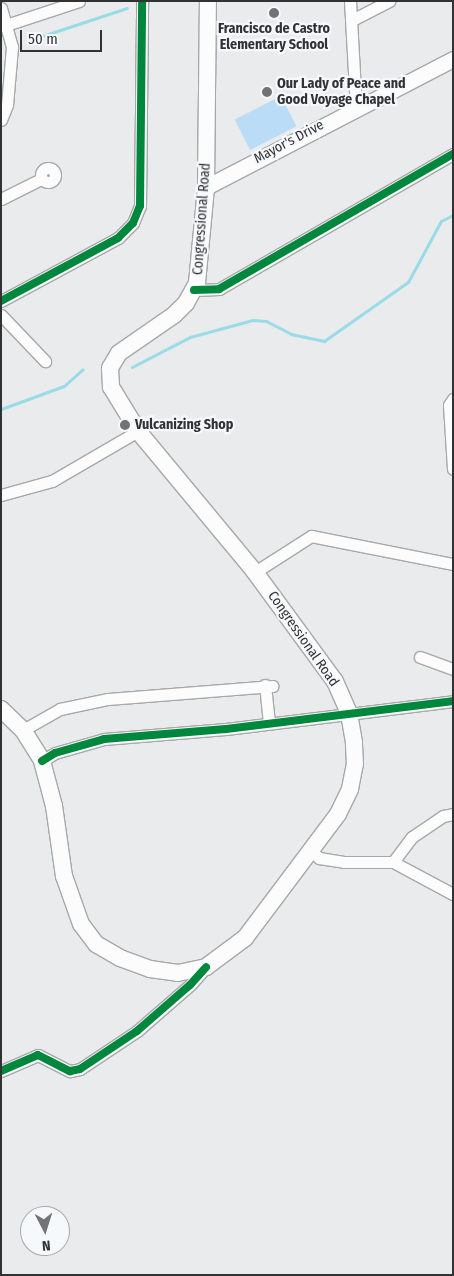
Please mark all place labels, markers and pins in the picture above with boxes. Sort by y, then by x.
marker: Francisco de Castro Elementary School [268,7,280,19]
place label: Francisco de Castro Elementary School [218,21,330,54]
place label: Our Lady of Peace and Good Voyage Chapel [277,76,406,108]
marker: Our Lady of Peace and Good Voyage Chapel [261,86,273,98]
place label: Vulcanizing Shop [135,417,233,433]
marker: Vulcanizing Shop [119,419,131,431]

